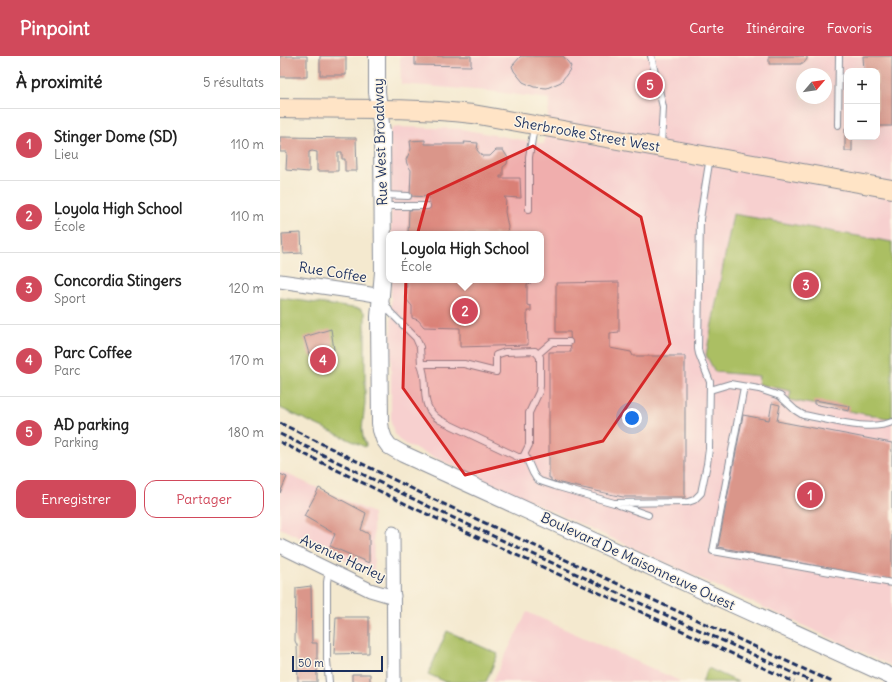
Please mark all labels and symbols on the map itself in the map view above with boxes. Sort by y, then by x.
north arrow [796,68,832,104]
pin: 5 [637,70,663,100]
street label: Rue West Broadway [369,78,391,206]
street label: Sherbrooke Street West [513,112,662,156]
street label: Rue Coffee [298,258,368,286]
pin: 3 [793,270,819,300]
pin: 2 [452,296,478,326]
pin: 4 [310,345,336,375]
your location [622,408,642,428]
pin: 1 [797,480,823,510]
street label: Boulevard De Maisonneuve Ouest [538,508,738,614]
street label: Avenue Harley [297,530,389,586]
scale bar [292,654,383,673]

